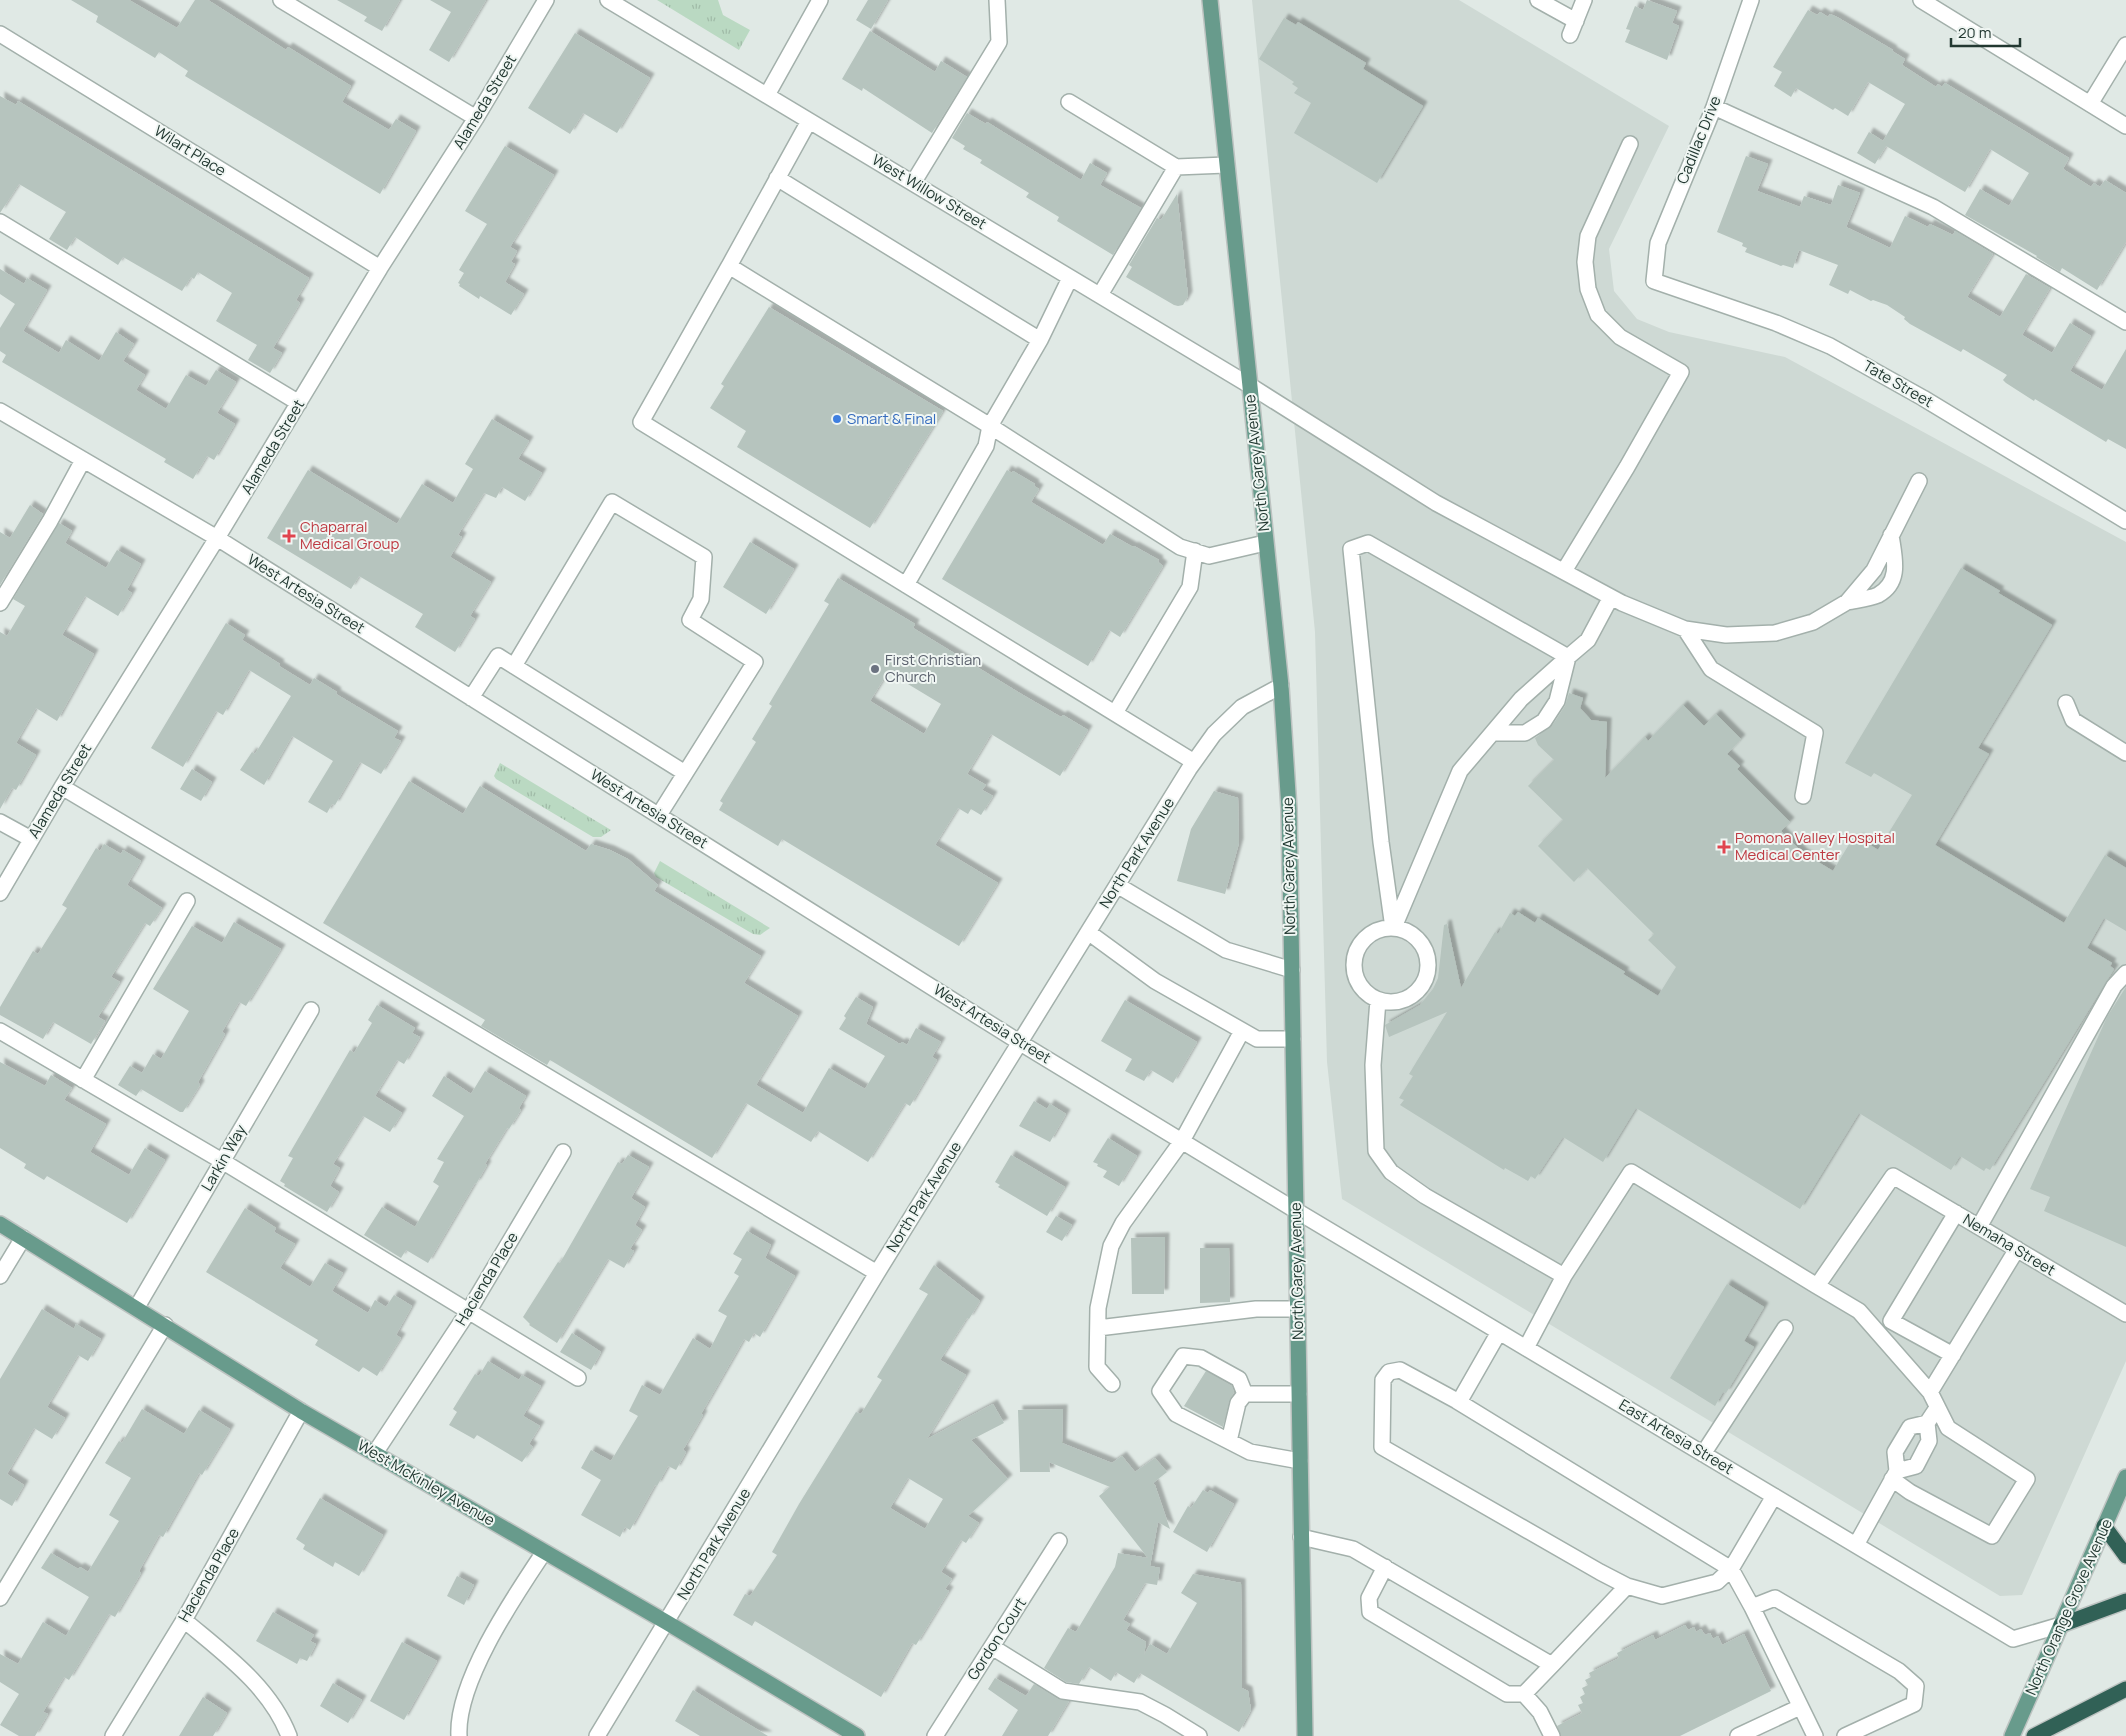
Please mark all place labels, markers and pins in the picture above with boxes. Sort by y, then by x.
place label: Smart & Final [847,408,936,429]
marker: Smart & Final [831,413,843,425]
place label: Chaparral Medical Group [300,516,399,554]
marker: Chaparral Medical Group [282,529,296,543]
place label: First Christian Church [885,649,981,687]
marker: First Christian Church [869,663,881,675]
place label: Pomona Valley Hospital Medical Center [1735,827,1895,865]
marker: Pomona Valley Hospital Medical Center [1717,840,1731,854]

